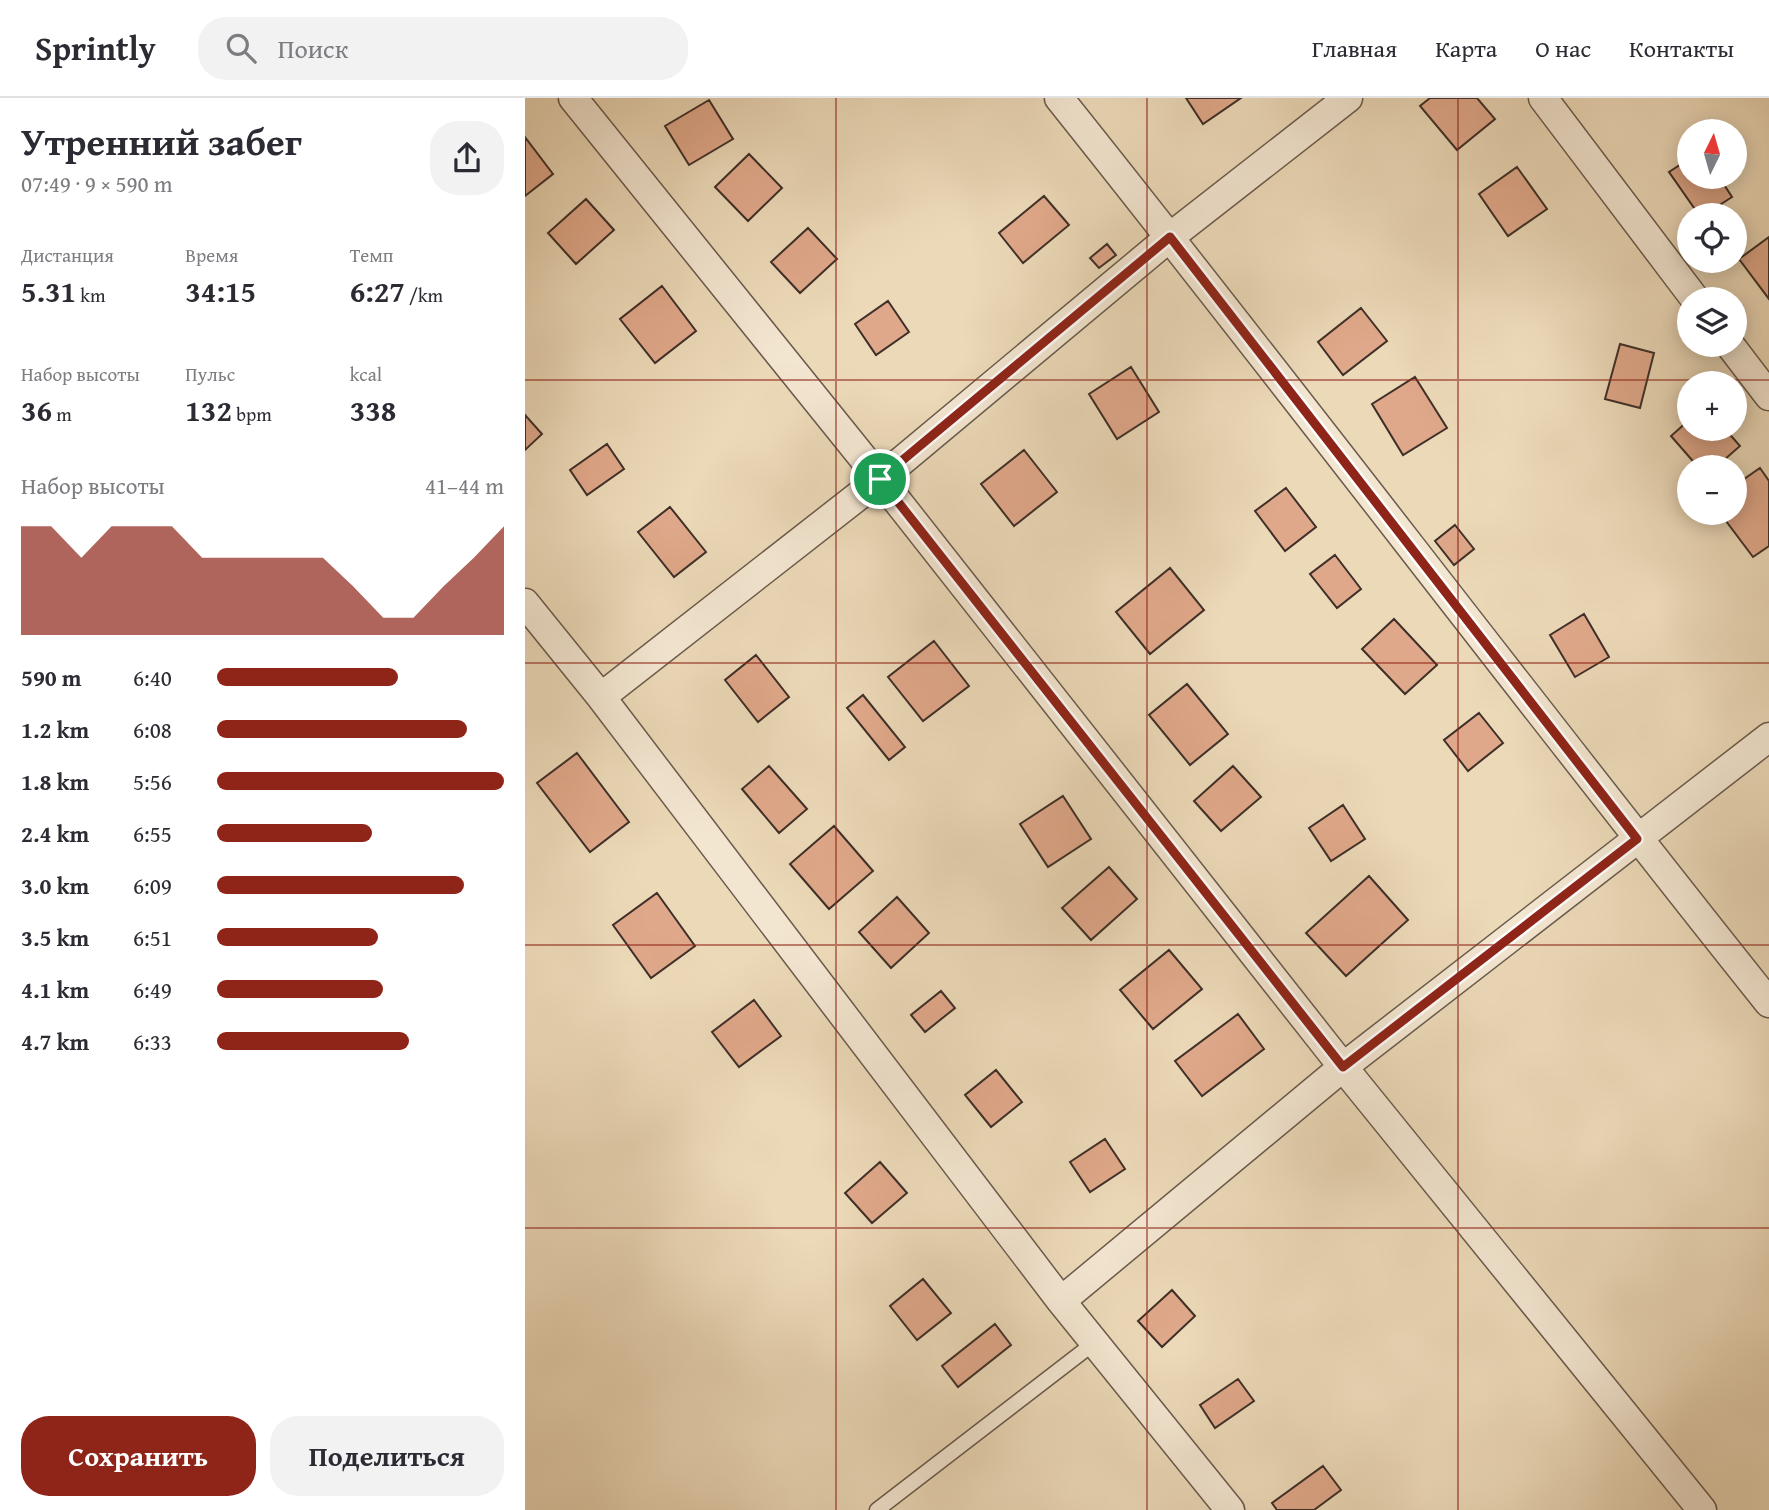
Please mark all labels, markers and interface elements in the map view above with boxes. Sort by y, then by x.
search box [198,17,688,80]
text: Sprintly [35,24,156,72]
icon: search [222,29,260,67]
text: Поиск [278,29,348,68]
text: Главная [1312,31,1397,66]
text: Карта [1435,31,1497,66]
text: О нас [1535,31,1591,66]
text: Контакты [1629,31,1734,66]
text: Утренний забег [21,113,302,169]
north arrow [1677,119,1747,189]
map controls [1677,119,1747,525]
button: share [430,121,504,195]
text: 07:49 · 9 × 590 m [21,167,173,200]
button: locate [1677,203,1747,273]
text: Дистанция [21,241,114,269]
text: Время [185,241,238,269]
text: Темп [350,241,394,269]
text: 5.31 [21,269,76,313]
text: 34:15 [185,269,256,313]
text: 6:27 [350,269,405,313]
text: km [76,281,105,309]
text: /km [405,281,443,309]
button: layers [1677,287,1747,357]
text: Набор высоты [21,360,140,388]
text: Пульс [185,360,235,388]
text: kcal [350,360,382,388]
button: + [1677,371,1747,441]
text: 36 [21,388,52,432]
text: 132 [185,388,232,432]
text: 338 [350,388,396,432]
text: m [52,400,72,428]
text: bpm [232,400,272,428]
pin [850,449,910,509]
button: − [1677,455,1747,525]
icon: arrive [861,460,899,498]
text: Набор высоты [21,469,165,502]
text: 41–44 m [425,469,504,502]
text: 590 m [21,661,82,694]
text: 6:40 [133,661,172,694]
text: 1.2 km [21,713,89,746]
text: 6:08 [133,713,172,746]
text: 1.8 km [21,765,89,798]
text: 5:56 [133,765,172,798]
text: 2.4 km [21,817,89,850]
text: 6:55 [133,817,172,850]
text: 3.0 km [21,869,89,902]
text: 6:09 [133,869,172,902]
text: 3.5 km [21,921,89,954]
text: 6:51 [133,921,172,954]
text: 4.1 km [21,973,89,1006]
text: 6:49 [133,973,172,1006]
text: 4.7 km [21,1025,89,1058]
text: 6:33 [133,1025,172,1058]
button: Сохранить [21,1416,256,1496]
button: Поделиться [270,1416,504,1496]

